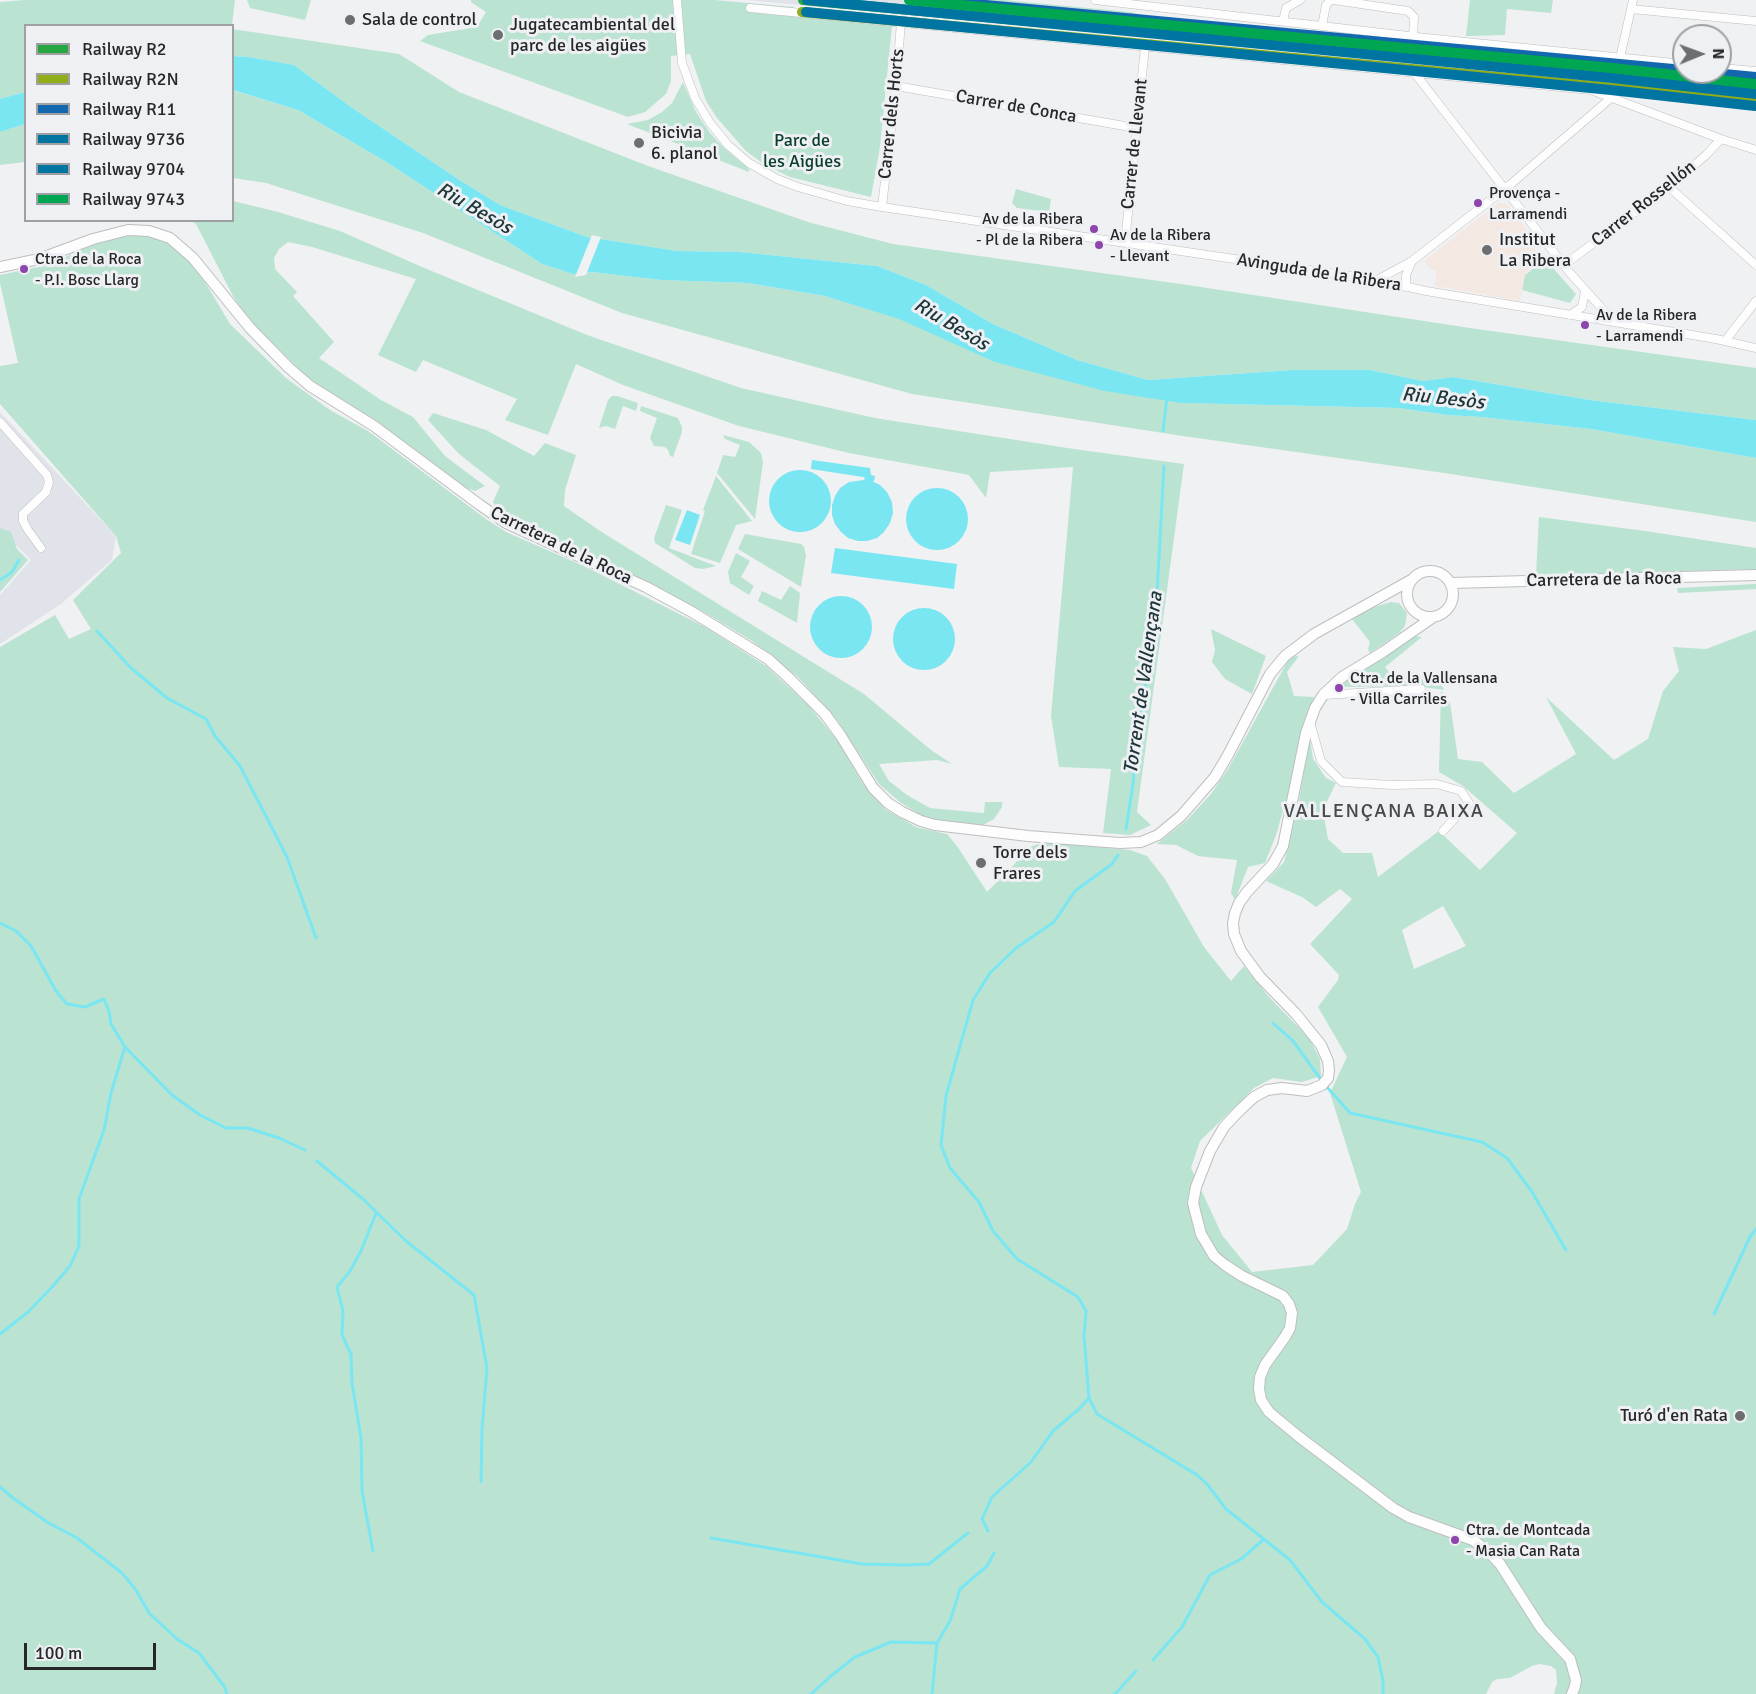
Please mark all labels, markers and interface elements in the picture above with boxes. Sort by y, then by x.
place label: Sala de control [362,9,477,31]
marker: Sala de control [343,13,357,27]
place label: Jugatecambiental del parc de les aigües [510,14,675,57]
legend [24,24,234,222]
north arrow [1672,24,1732,84]
marker: Jugatecambiental del parc de les aigües [491,28,505,42]
text: Railway R2 [82,38,167,60]
street label: Carrer dels Horts [874,48,910,180]
text: N [1708,48,1728,59]
text: Railway R2N [82,68,179,90]
street label: Carrer de Llevant [1117,78,1153,210]
street label: Carrer de Conca [954,86,1078,128]
text: Railway R11 [82,98,176,120]
place label: Bicivia 6. planol [651,122,718,164]
text: Railway 9736 [82,128,185,150]
park label: Parc de les Aigües [763,130,841,172]
marker: Bicivia 6. planol [632,136,646,150]
street label: Carrer Rossellón [1588,157,1700,251]
text: Railway 9704 [82,158,185,180]
water label: Riu Besòs [432,178,516,240]
place label: Provença - Larramendi [1489,184,1567,222]
text: Railway 9743 [82,188,185,210]
marker: Provença - Larramendi [1472,197,1484,209]
place label: Av de la Ribera - Pl de la Ribera [976,210,1083,248]
marker: Av de la Ribera - Pl de la Ribera [1088,223,1100,235]
place label: Av de la Ribera - Llevant [1110,226,1211,264]
place label: Institut La Ribera [1499,229,1571,272]
marker: Av de la Ribera - Llevant [1093,239,1105,251]
marker: Institut La Ribera [1480,243,1494,257]
street label: Avinguda de la Ribera [1235,249,1403,297]
place label: Ctra. de la Roca - P.I. Bosc Llarg [35,250,142,288]
marker: Ctra. de la Roca - P.I. Bosc Llarg [18,263,30,275]
water label: Riu Besòs [909,293,993,357]
place label: Av de la Ribera - Larramendi [1596,306,1697,344]
marker: Av de la Ribera - Larramendi [1579,319,1591,331]
water label: Riu Besòs [1401,383,1485,415]
street label: Carretera de la Roca [487,502,635,590]
street label: Carretera de la Roca [1526,568,1682,592]
water label: Torrent de Vallençana [1119,590,1169,776]
place label: Ctra. de la Vallensana - Villa Carriles [1350,669,1498,707]
marker: Ctra. de la Vallensana - Villa Carriles [1333,682,1345,694]
district label: VALLENÇANA BAIXA [1284,800,1484,824]
place label: Torre dels Frares [993,842,1067,884]
marker: Torre dels Frares [974,856,988,870]
place label: Turó d'en Rata [1620,1405,1728,1427]
marker: Turó d'en Rata [1733,1409,1747,1423]
place label: Ctra. de Montcada - Masia Can Rata [1466,1521,1590,1559]
marker: Ctra. de Montcada - Masia Can Rata [1449,1534,1461,1546]
scale bar [27,1631,159,1669]
text: 100 m [35,1642,82,1664]

